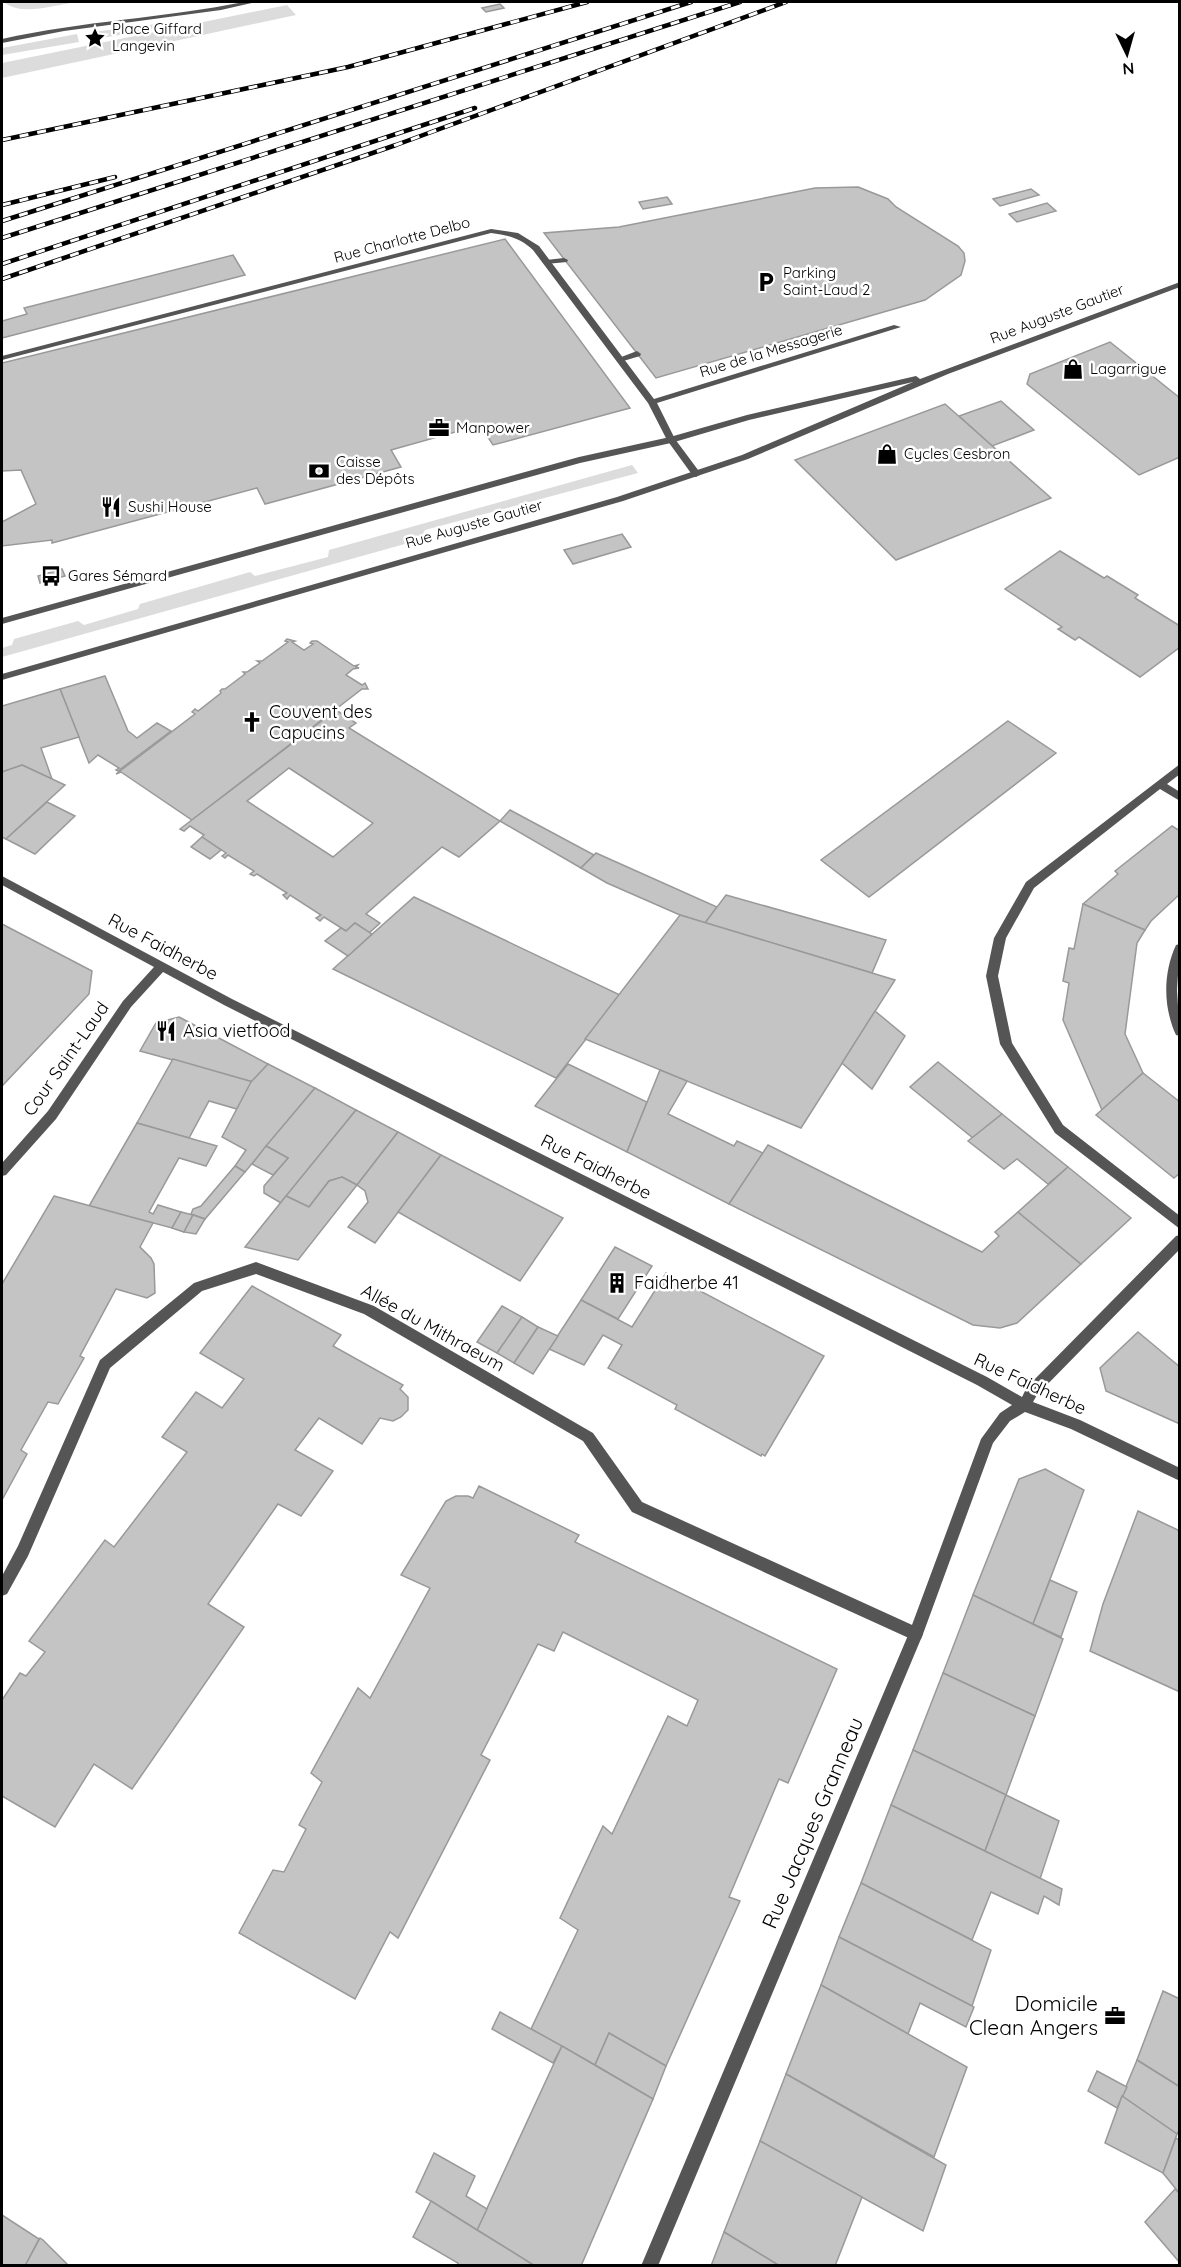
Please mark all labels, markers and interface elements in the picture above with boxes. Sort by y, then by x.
place label: Place Giffard Langevin [112,19,202,55]
north arrow [1097,24,1157,84]
place icon: Place Giffard Langevin [83,26,107,50]
text: N [1122,58,1135,79]
street label: Rue Charlotte Delbo [332,212,472,267]
place label: Parking Saint-Laud 2 [783,263,870,299]
parking icon: Parking Saint-Laud 2 [754,270,778,294]
street label: Rue Auguste Gautier [987,279,1127,348]
street label: Rue de la Messagerie [697,320,845,381]
shop icon: Lagarrigue [1061,357,1085,381]
place label: Lagarrigue [1090,359,1166,378]
office icon: Manpower [427,416,451,440]
place label: Manpower [456,418,530,437]
shop icon: Cycles Cesbron [875,442,899,466]
place label: Cycles Cesbron [904,444,1011,463]
place label: Caisse des Dépôts [336,452,415,488]
bank icon: Caisse des Dépôts [307,459,331,483]
restaurant icon: Sushi House [99,495,123,519]
street label: Rue Auguste Gautier [403,495,545,552]
place label: Sushi House [128,497,212,516]
bus stop icon: Gares Sémard [39,564,63,588]
place label: Gares Sémard [68,566,167,585]
place label: Couvent des Capucins [269,700,372,744]
church icon: Couvent des Capucins [240,710,264,734]
street label: Rue Faidherbe [104,908,222,985]
street label: Cour Saint-Laud [18,997,114,1120]
restaurant icon: Asia vietfood [154,1019,178,1043]
place label: Asia vietfood [183,1019,290,1042]
street label: Rue Faidherbe [537,1129,655,1204]
building icon: Faidherbe 41 [605,1271,629,1295]
place label: Faidherbe 41 [634,1271,739,1294]
street label: Allée du Mithraeum [357,1279,509,1377]
street label: Rue Faidherbe [970,1348,1090,1420]
street label: Rue Jacques Granneau [756,1713,868,1932]
place label: Domicile Clean Angers [969,1990,1098,2040]
office icon: Domicile Clean Angers [1103,2004,1127,2028]

